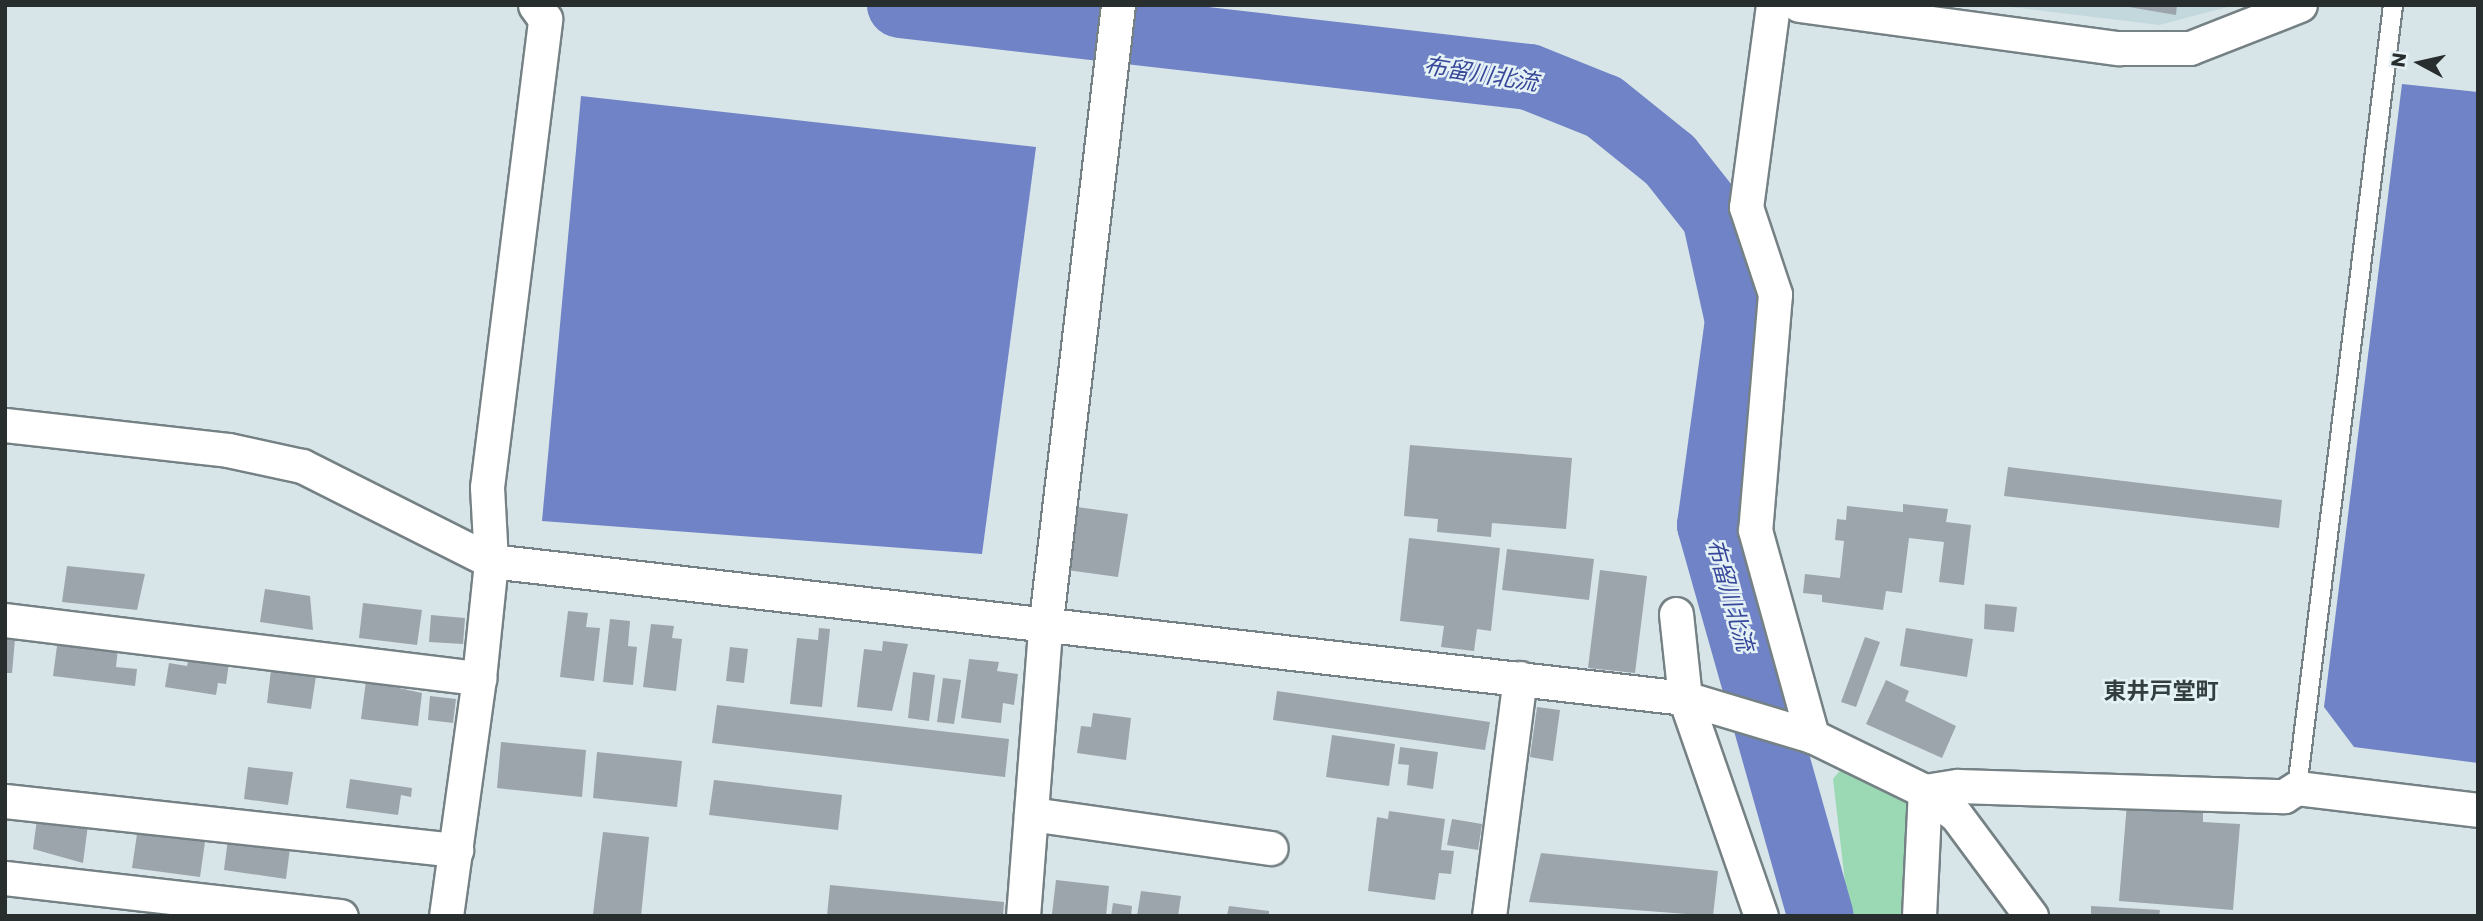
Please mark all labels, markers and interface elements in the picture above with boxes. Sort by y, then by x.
north arrow [2385,28,2455,98]
water label: 布留川北流 [1422,51,1540,97]
text: N [2384,51,2413,69]
water label: 布留川北流 [1701,536,1759,654]
district label: 東井戸堂町 [2104,677,2218,705]

